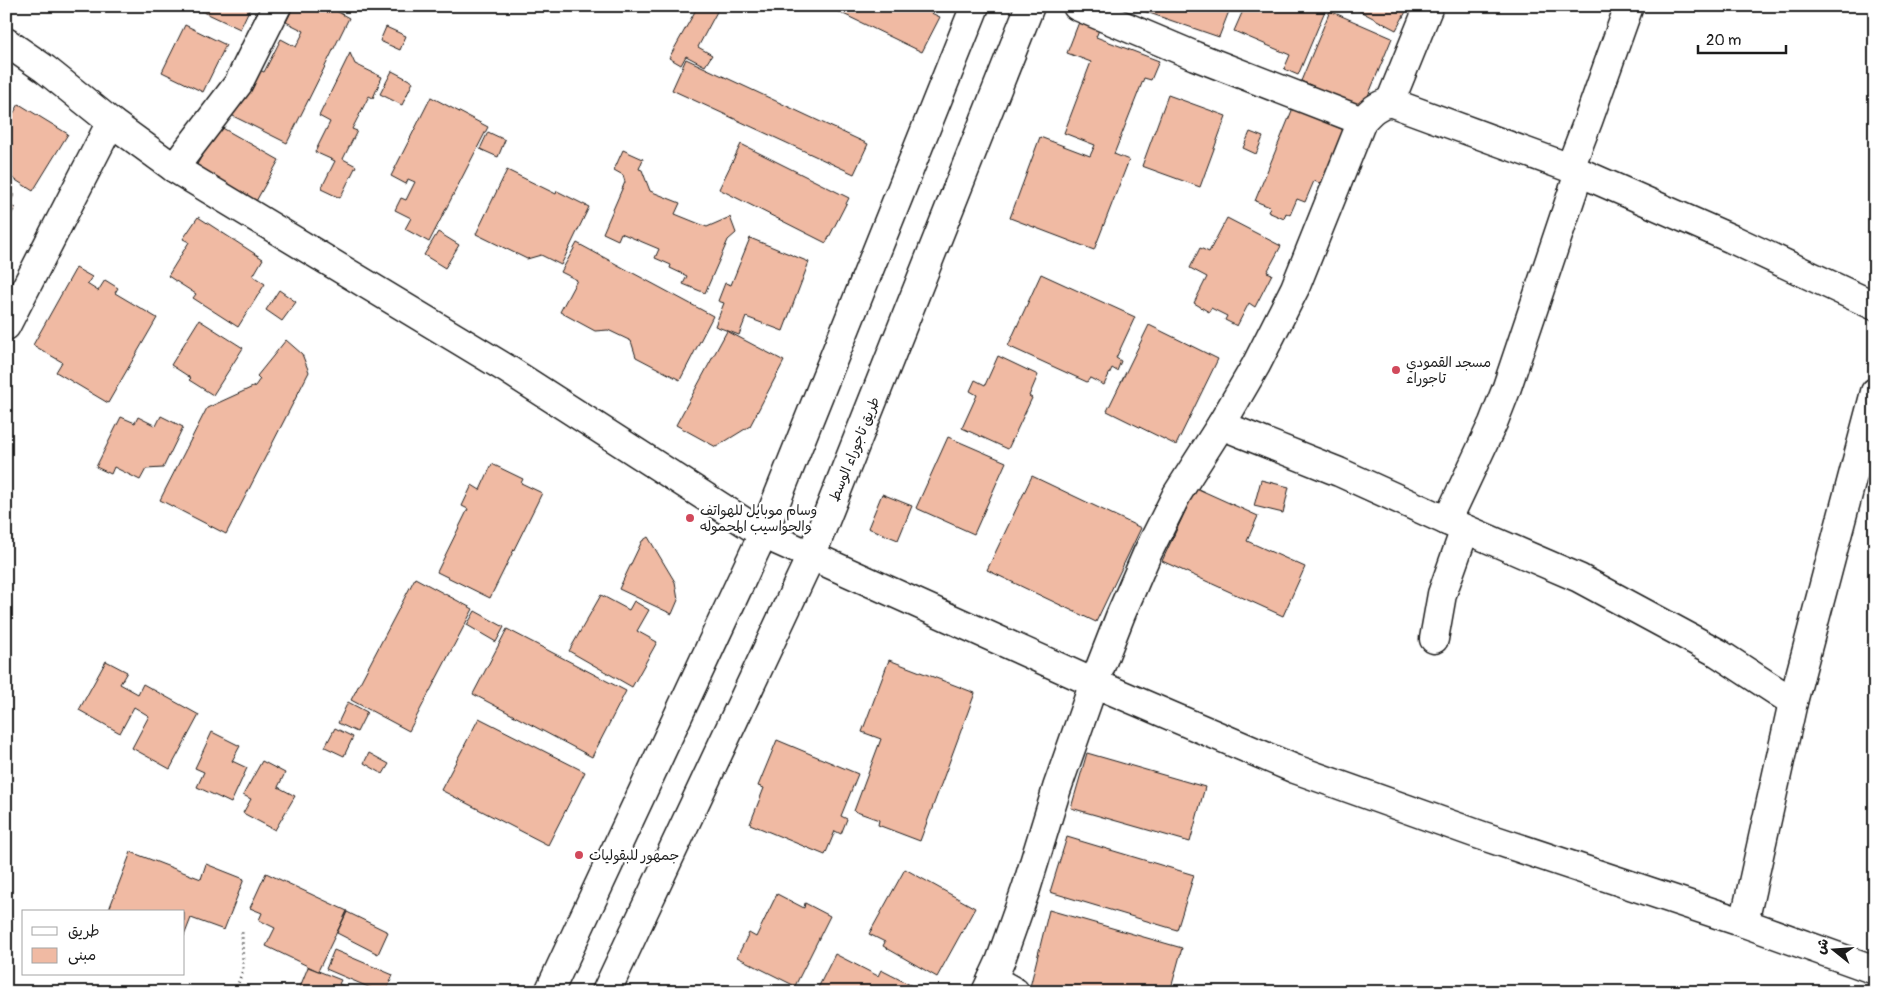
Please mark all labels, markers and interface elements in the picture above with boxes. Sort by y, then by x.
scale bar [1698,22,1786,54]
text: 20 m [1706,31,1741,50]
place label: مسجد القمودي تاجوراء [1406,354,1491,388]
marker: مسجد القمودي تاجوراء [1390,364,1402,376]
street label: طريق تاجوراء الوسط [826,394,884,504]
place label: وسام موبايل للهواتف والحواسيب المحموله [700,502,817,535]
marker: وسام موبايل للهواتف والحواسيب المحموله [684,512,696,524]
place label: جمهور للبقوليات [589,847,679,865]
marker: جمهور للبقوليات [573,849,585,861]
legend [22,910,185,976]
text: طريق [68,922,100,941]
north arrow [1808,926,1858,976]
text: ش [1812,936,1832,956]
text: مبنى [68,946,96,965]

